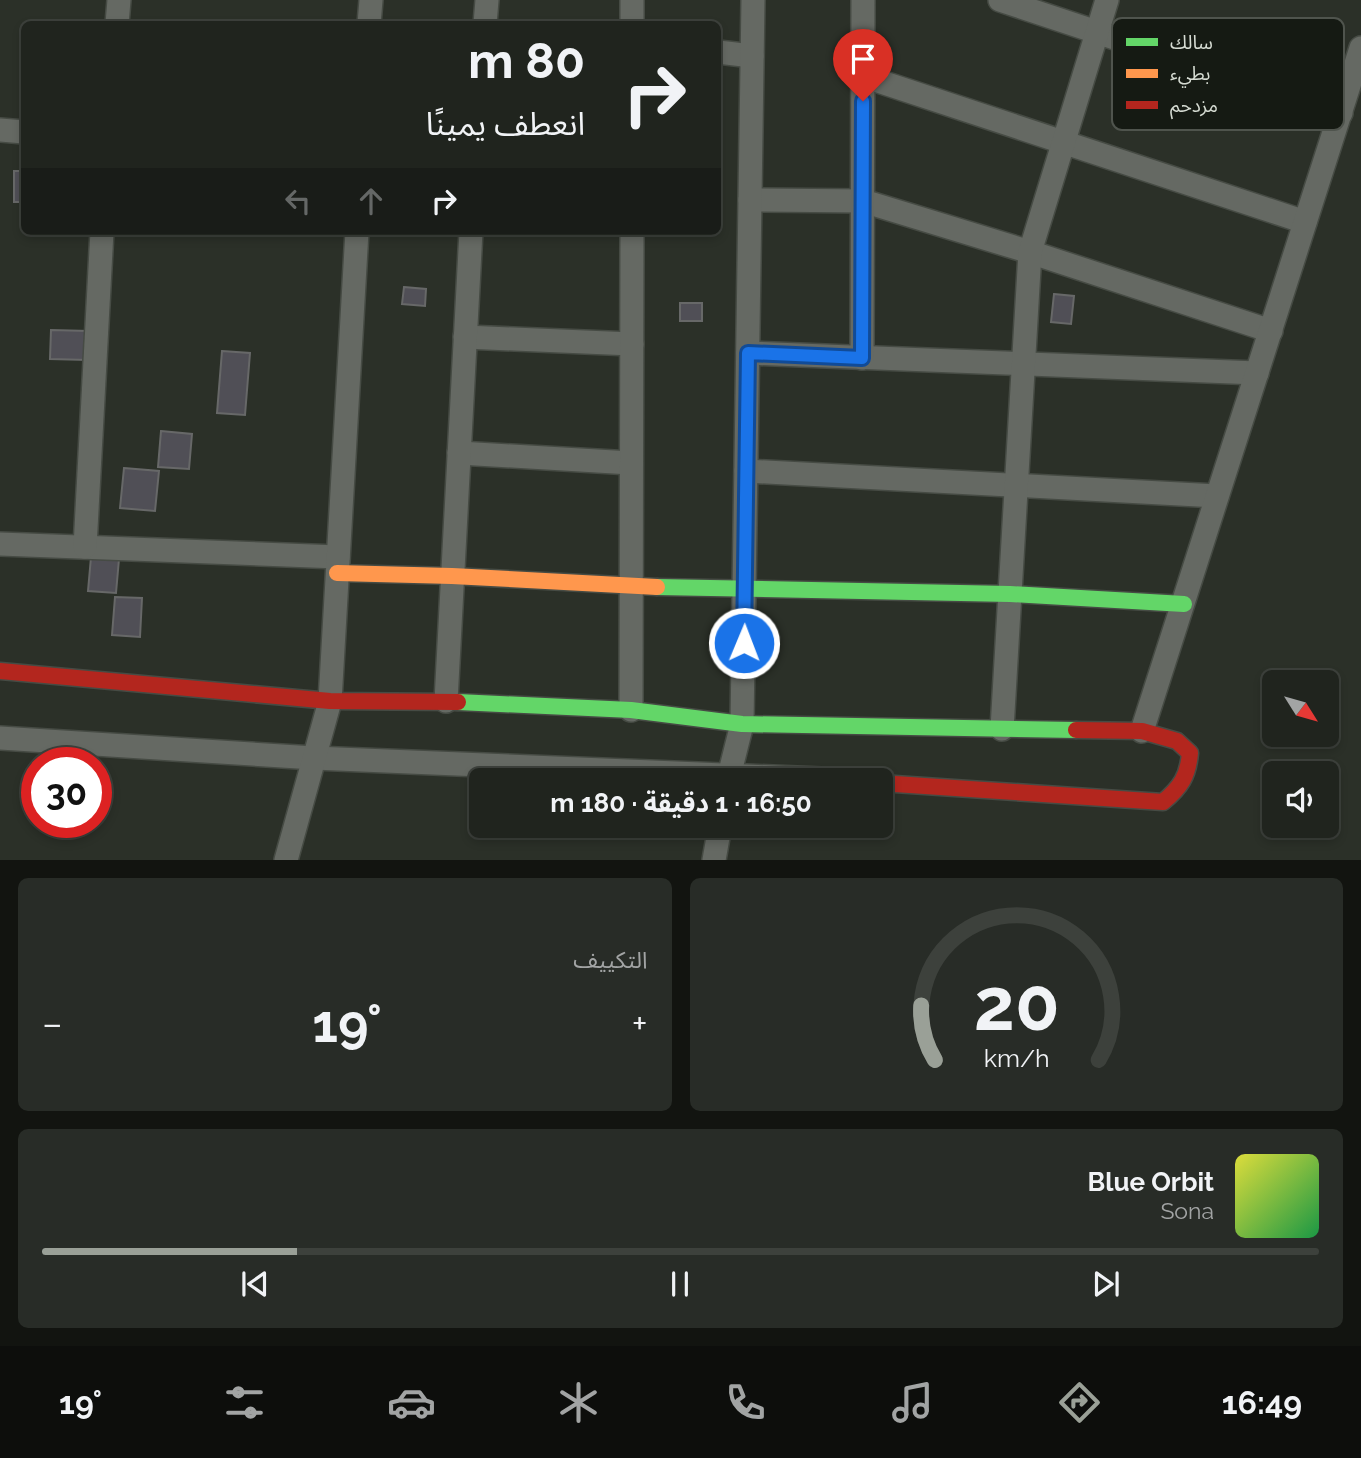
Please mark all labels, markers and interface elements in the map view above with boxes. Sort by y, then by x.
legend [1112,18,1344,130]
pin [833,29,893,101]
text: سالك [1170,31,1213,53]
text: 80 m [468,32,585,89]
icon: arrive [844,40,882,78]
icon: right [609,49,700,140]
text: بطيء [1170,62,1210,88]
text: مزدحم [1170,94,1218,120]
text: انعطف يمينًا [426,105,585,142]
icon: left [279,182,317,220]
icon: ahead [352,182,390,220]
icon: right [425,182,463,220]
position arrow [707,606,781,680]
north arrow [1262,670,1339,747]
map controls [1262,670,1339,838]
speed limit sign: 30 [21,747,112,838]
button: sound [1262,761,1339,838]
text: 16:50 · 1 دقيقة · 180 m [550,788,812,818]
text: التكييف [573,946,648,973]
text: 20 [973,963,1059,1048]
text: 19° [312,993,382,1054]
text: − [42,1001,62,1046]
text: + [632,1001,647,1046]
text: km/h [983,1043,1049,1073]
text: Blue Orbit [1088,1167,1214,1197]
text: Sona [1160,1197,1214,1224]
icon: previous [236,1265,274,1303]
icon: pause [661,1265,699,1303]
icon: next [1087,1265,1125,1303]
icon: filters [220,1378,269,1427]
icon: car [387,1378,436,1427]
icon: climate [554,1378,603,1427]
icon: phone [721,1378,770,1427]
icon: music [888,1378,937,1427]
icon: directions [1055,1378,1104,1427]
text: 19° [59,1384,102,1421]
text: 16:49 [1222,1384,1302,1421]

